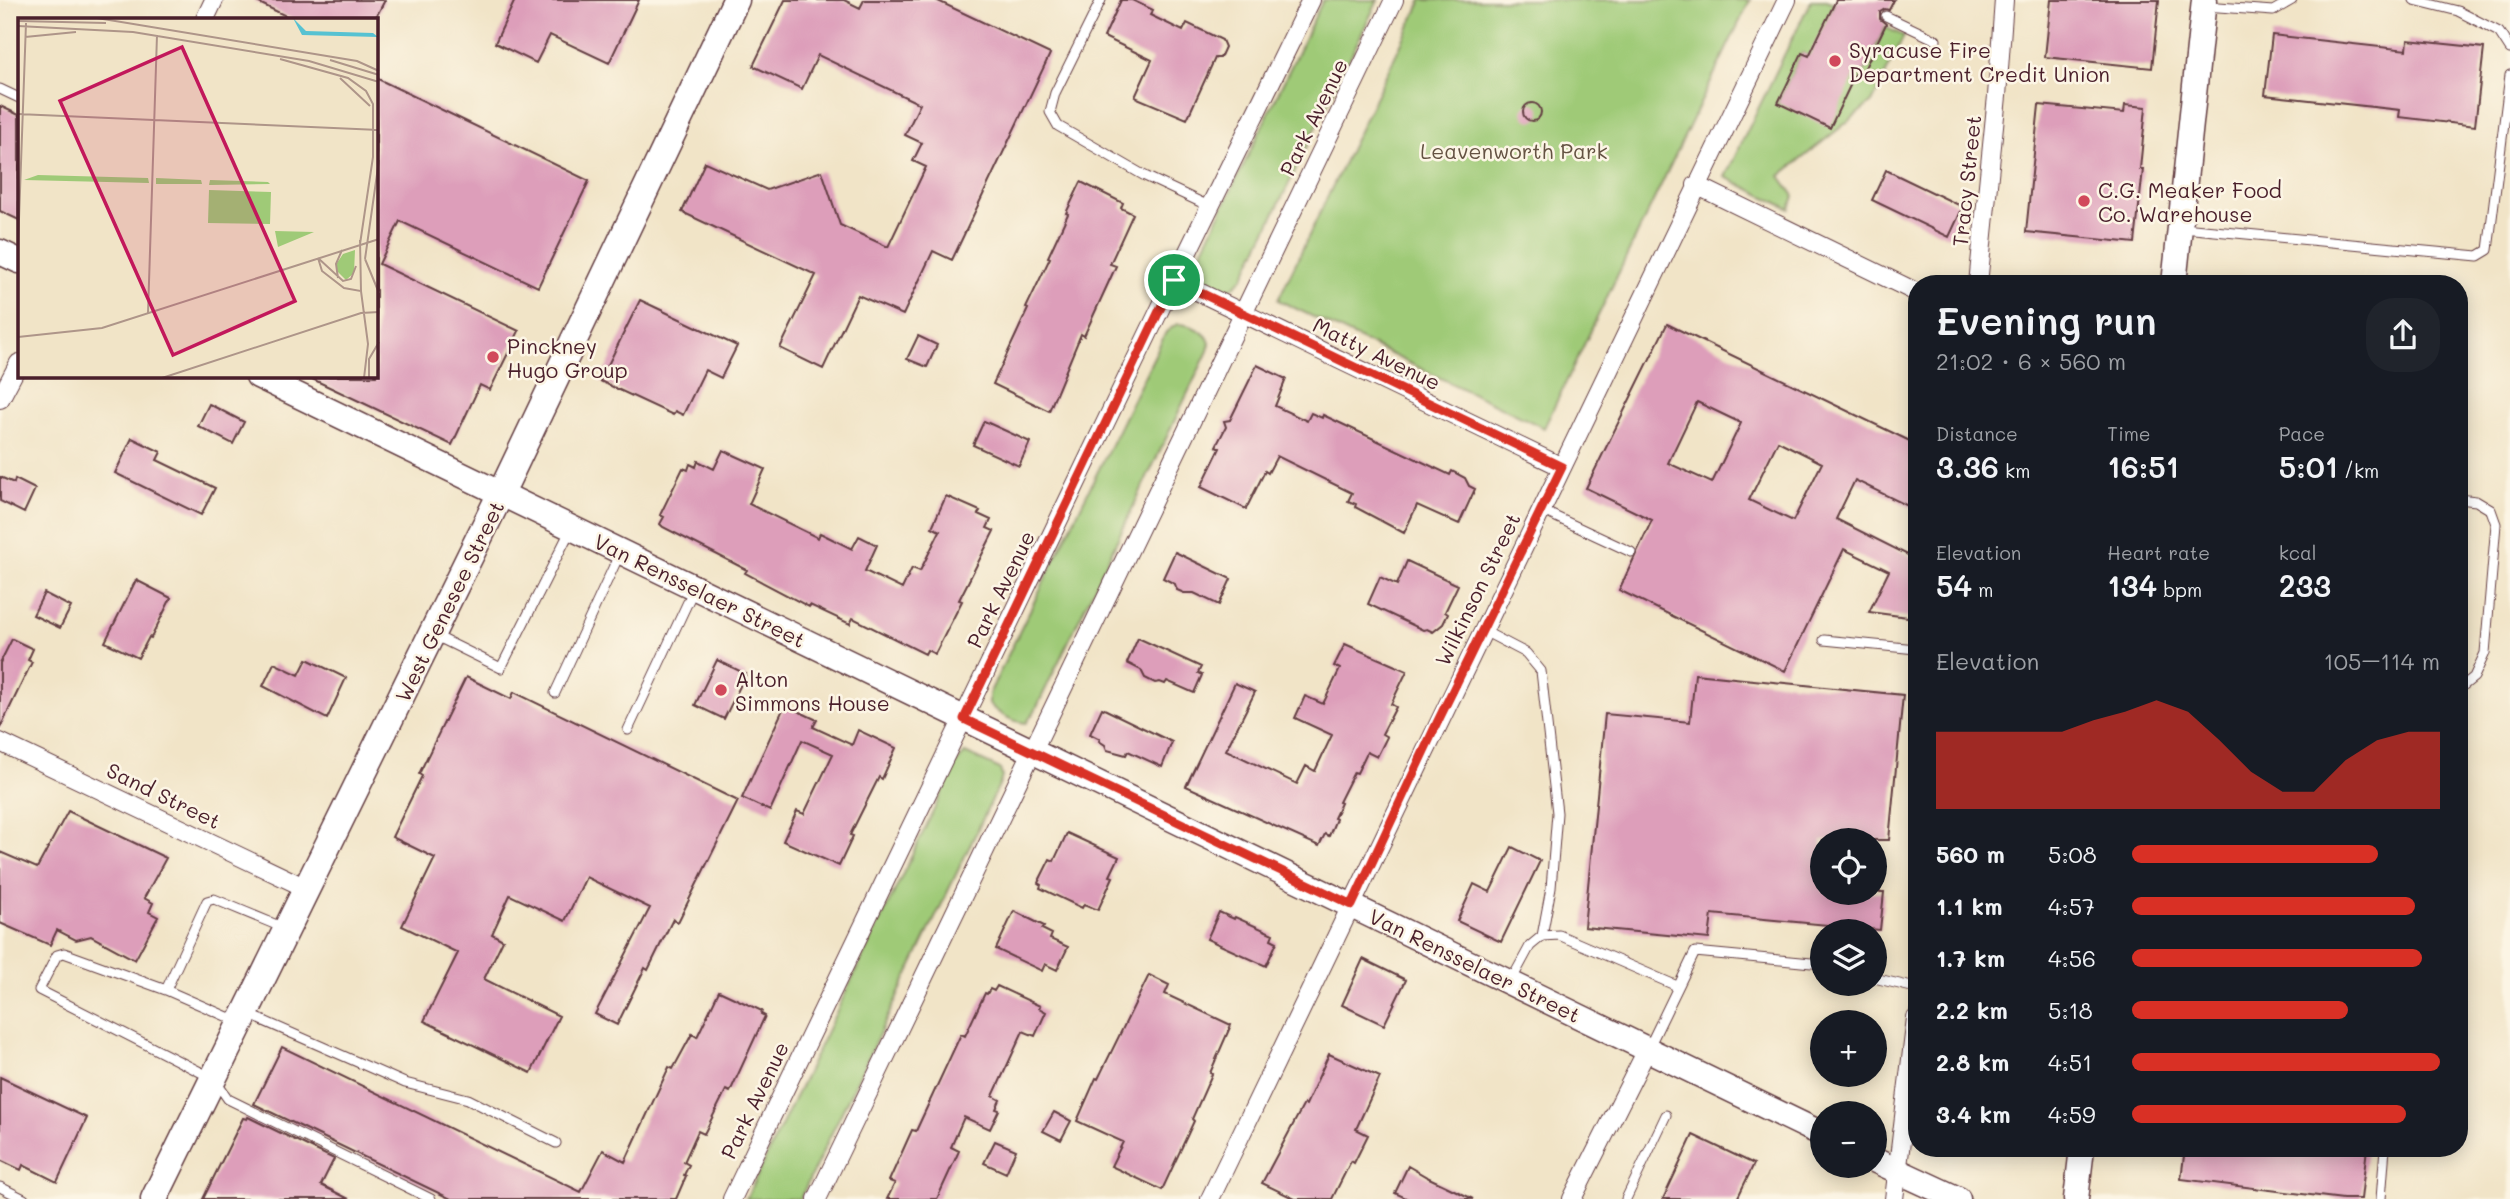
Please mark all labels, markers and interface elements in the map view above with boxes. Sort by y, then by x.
inset map [18,18,378,378]
place label: Syracuse Fire Department Credit Union [1849,36,2110,87]
marker: Syracuse Fire Department Credit Union [1827,53,1843,69]
street label: Park Avenue [1273,54,1353,180]
street label: Tracy Street [1946,114,1986,248]
park label: Leavenworth Park [1420,137,1608,164]
place label: C.G. Meaker Food Co. Warehouse [2098,176,2282,227]
marker: C.G. Meaker Food Co. Warehouse [2076,193,2092,209]
pin [1144,250,1204,310]
icon: arrive [1155,261,1193,299]
text: Evening run [1936,295,2157,345]
button: share [2366,298,2440,372]
street label: Matty Avenue [1309,310,1445,396]
place label: Pinckney Hugo Group [507,332,628,383]
text: 21:02 · 6 × 560 m [1936,346,2126,376]
marker: Pinckney Hugo Group [485,349,501,365]
text: Distance [1936,421,2018,446]
text: Time [2107,421,2151,446]
text: Pace [2279,421,2325,446]
text: 3.36 [1936,446,1999,486]
text: 16:51 [2107,446,2179,486]
text: 5:01 [2279,446,2338,486]
text: km [1999,458,2030,483]
text: /km [2338,458,2379,483]
street label: West Genesee Street [389,496,509,706]
street label: Wilkinson Street [1428,508,1526,670]
street label: Park Avenue [960,526,1040,652]
street label: Van Rensselaer Street [590,527,810,653]
text: Elevation [1936,540,2021,565]
text: Heart rate [2107,540,2210,565]
text: kcal [2279,540,2317,565]
text: 54 [1936,565,1972,605]
text: 134 [2107,565,2157,605]
text: 233 [2279,565,2331,605]
text: m [1972,577,1993,602]
text: bpm [2157,577,2202,602]
text: Elevation [1936,646,2039,676]
text: 105–114 m [2324,646,2440,676]
place label: Alton Simmons House [735,665,890,716]
marker: Alton Simmons House [713,682,729,698]
street label: Sand Street [103,756,225,834]
map controls [1810,828,1887,1178]
button: locate [1810,828,1887,905]
text: 560 m [1936,839,2005,869]
text: 5:08 [2048,839,2097,869]
text: 1.1 km [1936,891,2002,921]
text: 4:57 [2048,891,2095,921]
street label: Van Rensselaer Street [1365,902,1585,1028]
button: layers [1810,919,1887,996]
text: 1.7 km [1936,943,2005,973]
text: 4:56 [2048,943,2096,973]
text: 2.2 km [1936,995,2008,1025]
text: 5:18 [2048,995,2093,1025]
button: + [1810,1010,1887,1087]
street label: Park Avenue [714,1037,794,1163]
text: 2.8 km [1936,1047,2009,1077]
text: 4:51 [2048,1047,2092,1077]
text: 3.4 km [1936,1099,2010,1129]
text: 4:59 [2048,1099,2096,1129]
button: − [1810,1101,1887,1178]

